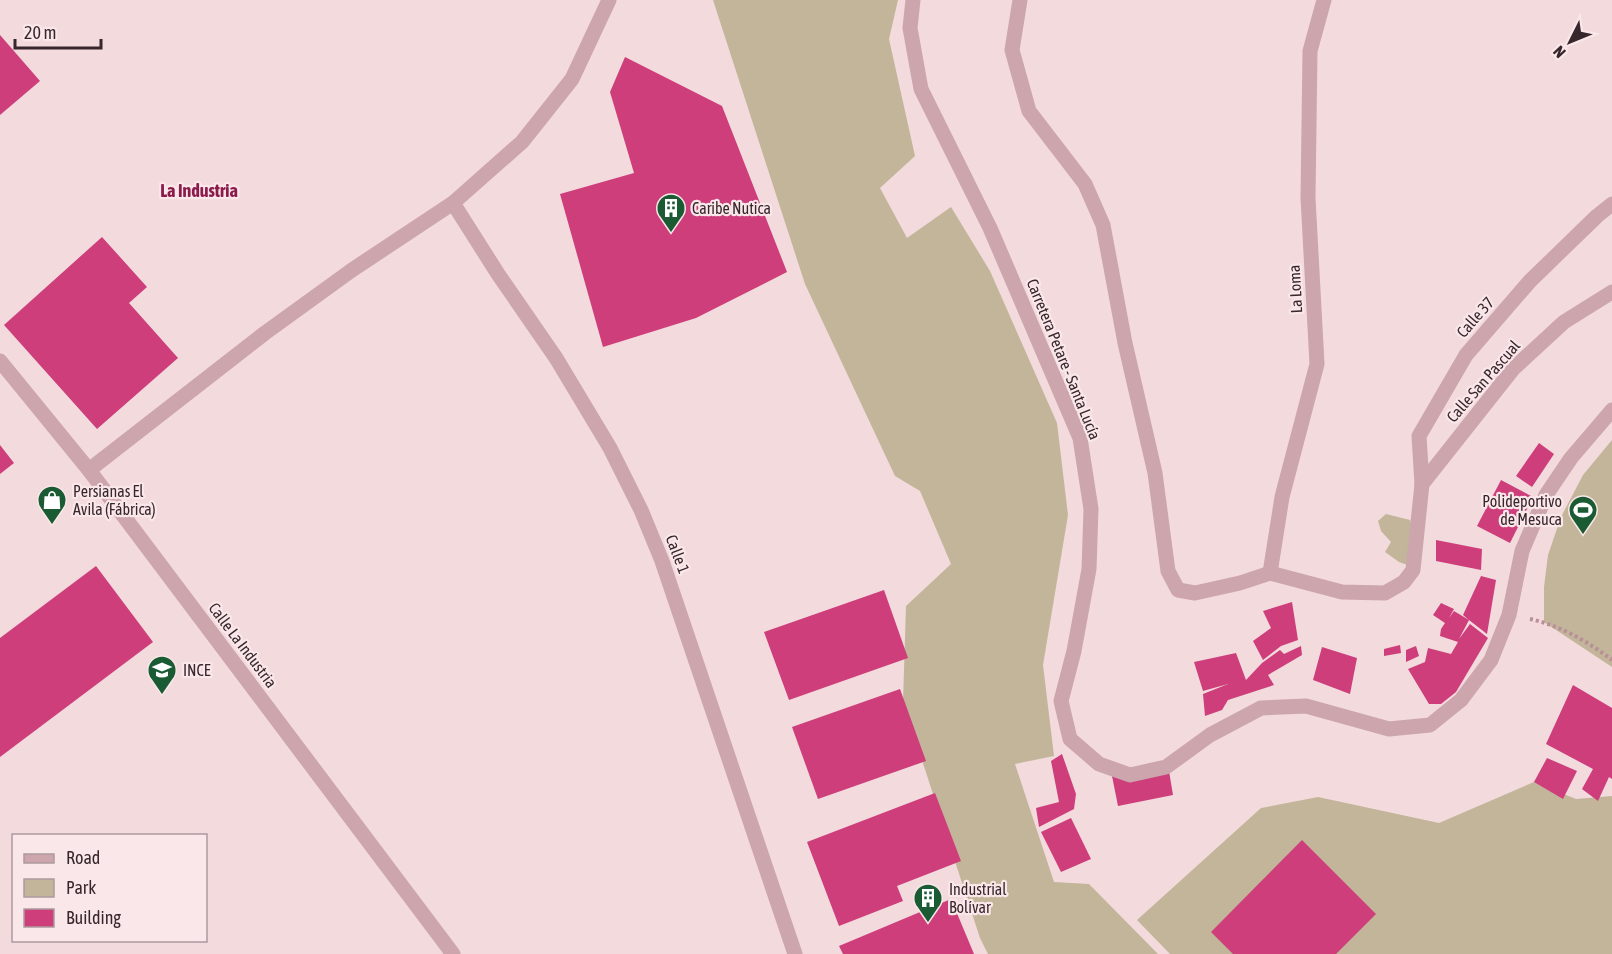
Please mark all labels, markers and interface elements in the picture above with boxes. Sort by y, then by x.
scale bar [15,12,100,50]
north arrow [1540,12,1600,72]
text: 20 m [24,22,56,43]
text: N [1549,43,1569,62]
district label: La Industria [160,180,238,201]
building icon: Caribe Nutica [655,192,687,234]
place label: Caribe Nutica [692,199,771,217]
street label: La Loma [1285,264,1305,314]
street label: Carretera Petare - Santa Lucía [1024,276,1104,442]
street label: Calle 37 [1453,293,1497,341]
street label: Calle San Pascual [1443,336,1524,426]
place label: Persianas El Avila (Fábrica) [73,482,156,519]
shop icon: Persianas El Avila (Fábrica) [36,484,68,526]
place label: Polideportivo de Mesuca [1482,492,1562,528]
sports icon: Polideportivo de Mesuca [1567,494,1599,536]
street label: Calle 1 [662,532,694,576]
street label: Calle La Industria [205,599,281,691]
school or university icon: INCE [146,654,178,696]
place label: INCE [183,661,211,679]
legend [12,834,207,942]
text: Road [66,847,100,868]
text: Park [66,877,96,898]
place label: Industrial Bolívar [949,880,1007,916]
building icon: Industrial Bolívar [912,882,944,924]
text: Building [66,907,121,928]

